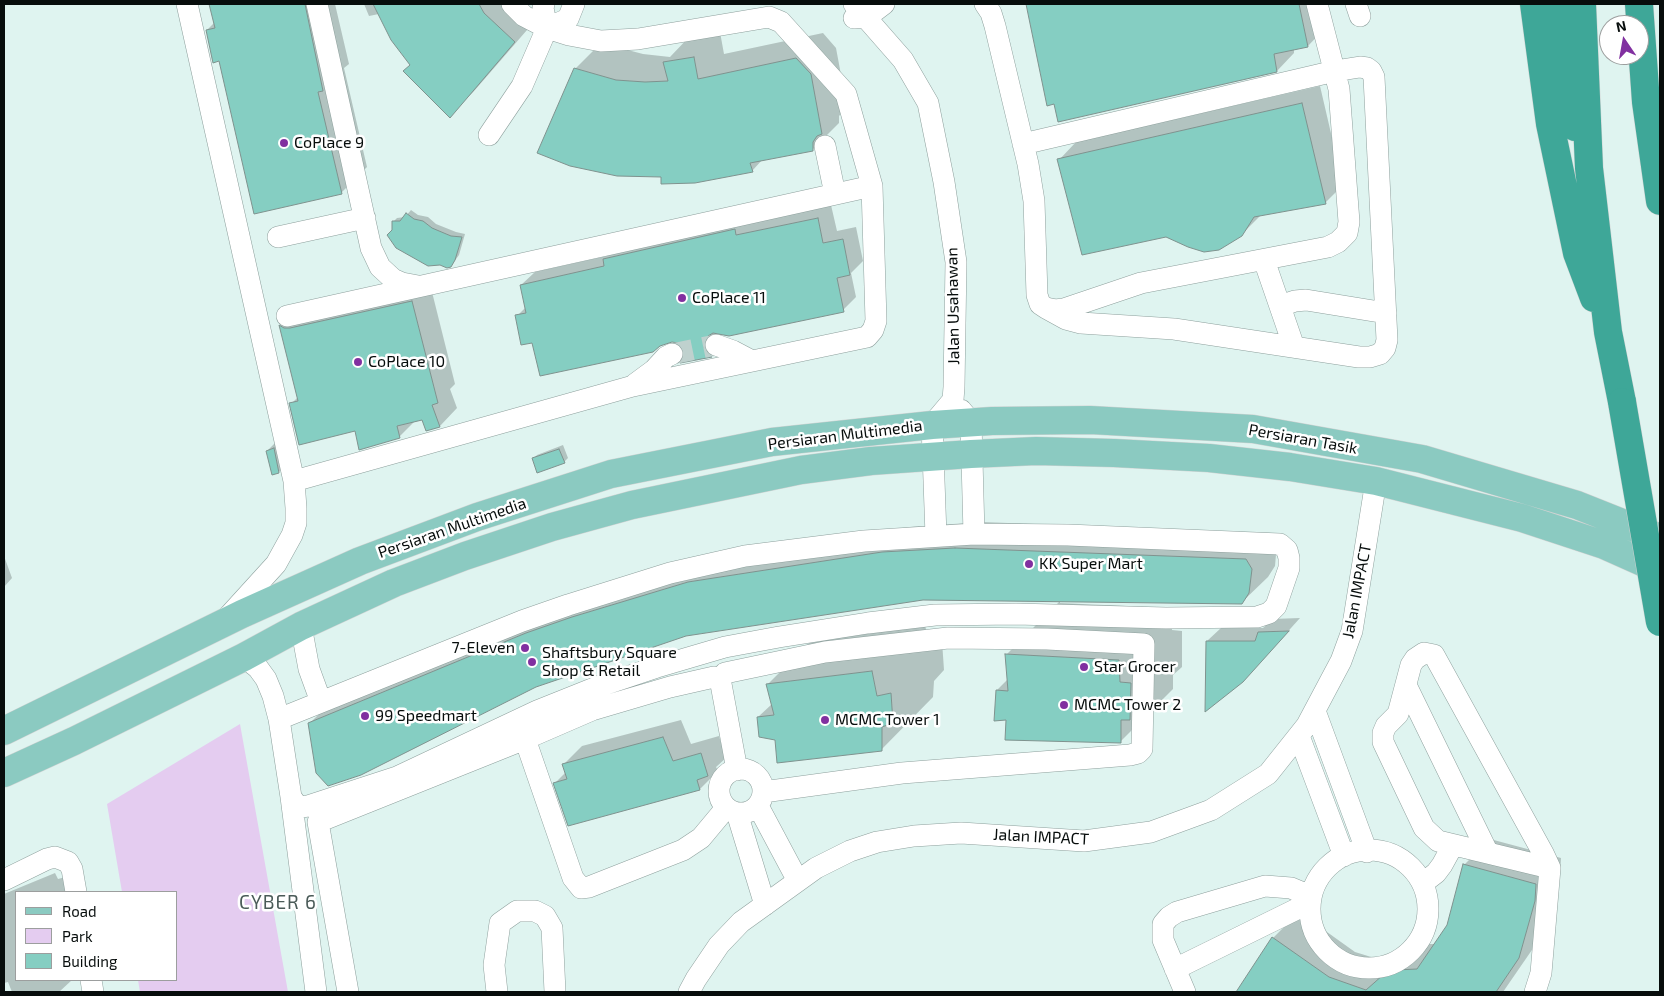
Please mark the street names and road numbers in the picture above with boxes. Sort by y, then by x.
street label: Jalan Usahawan [942,247,964,365]
street label: Persiaran Multimedia [767,416,923,454]
street label: Persiaran Tasik [1247,420,1359,458]
street label: Persiaran Multimedia [375,494,529,562]
street label: Jalan IMPACT [1338,542,1376,640]
street label: Jalan IMPACT [993,825,1089,849]

